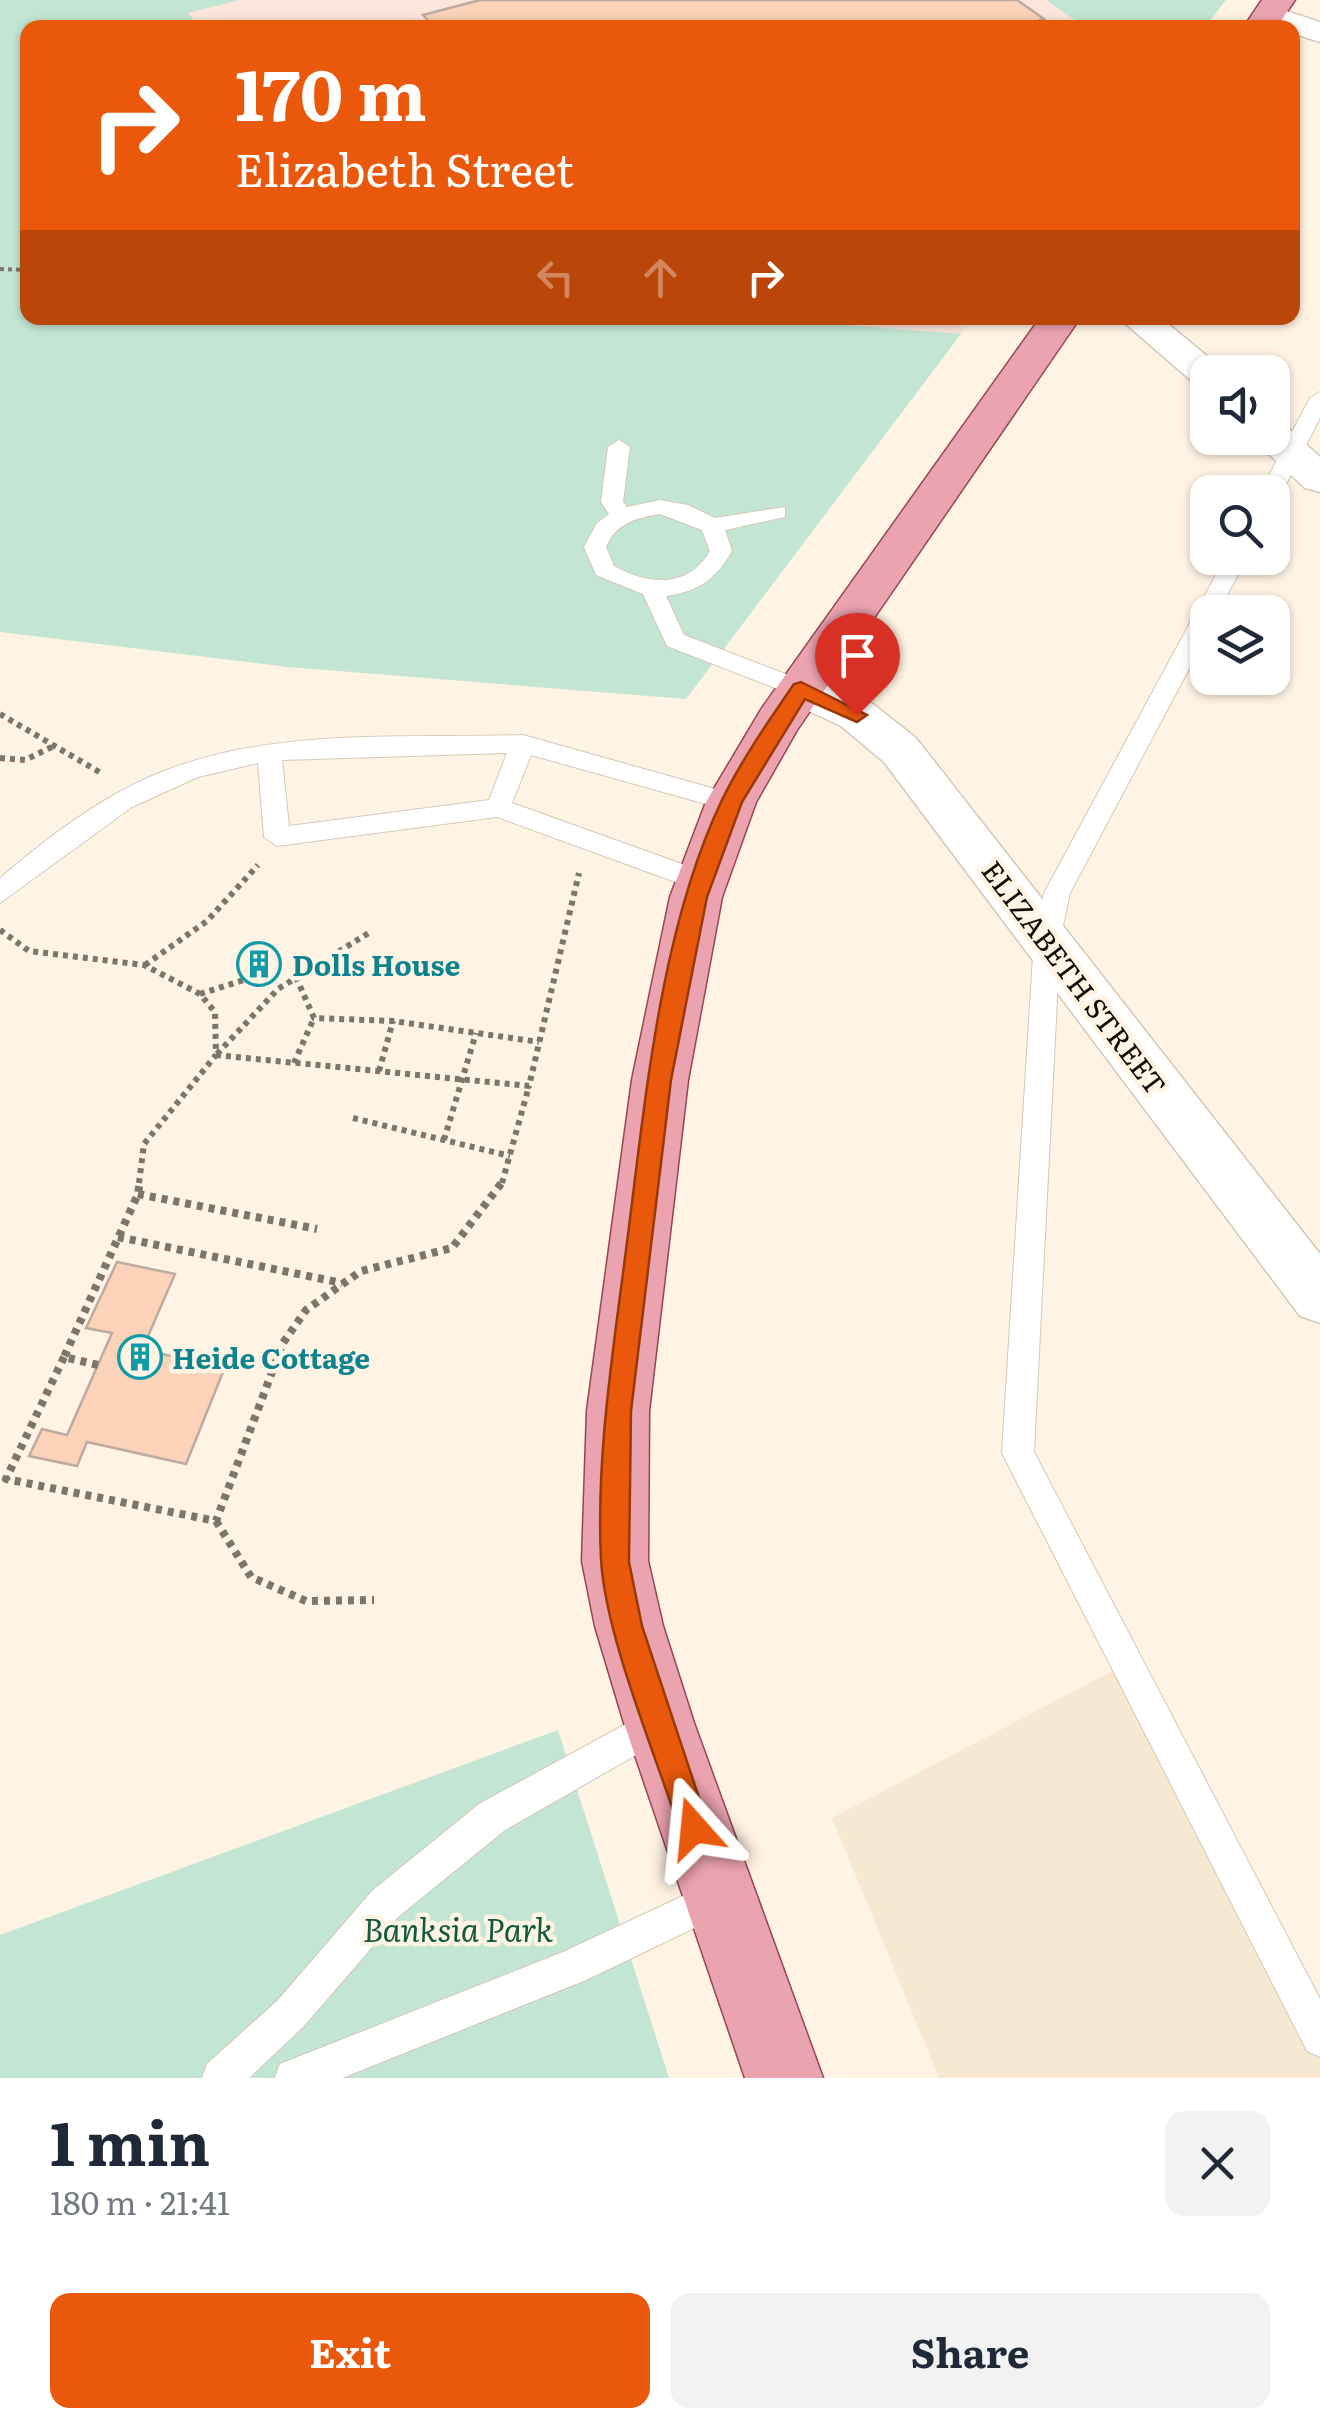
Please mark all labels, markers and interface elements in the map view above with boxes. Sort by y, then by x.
text: 170 m [235,39,427,143]
icon: right [70,60,200,190]
text: Elizabeth Street [235,134,574,201]
icon: left [528,250,583,305]
icon: ahead [633,250,688,305]
icon: right [738,250,793,305]
map controls [1190,355,1290,695]
button: sound [1190,355,1290,455]
button: search [1190,475,1290,575]
button: layers [1190,595,1290,695]
pin [815,613,900,716]
icon: arrive [830,628,885,683]
street label: ELIZABETH STREET [973,851,1177,1103]
building icon: Dolls House [236,941,282,987]
place label: Dolls House [292,943,460,985]
building icon: Heide Cottage [117,1334,163,1380]
place label: Heide Cottage [172,1336,370,1378]
position arrow [642,1776,746,1880]
park label: Banksia Park [363,1904,554,1952]
text: 1 min [50,2095,210,2184]
button: close [1165,2111,1270,2216]
text: 180 m · 21:41 [50,2177,230,2225]
button: Exit [50,2293,650,2408]
button: Share [670,2293,1270,2408]

